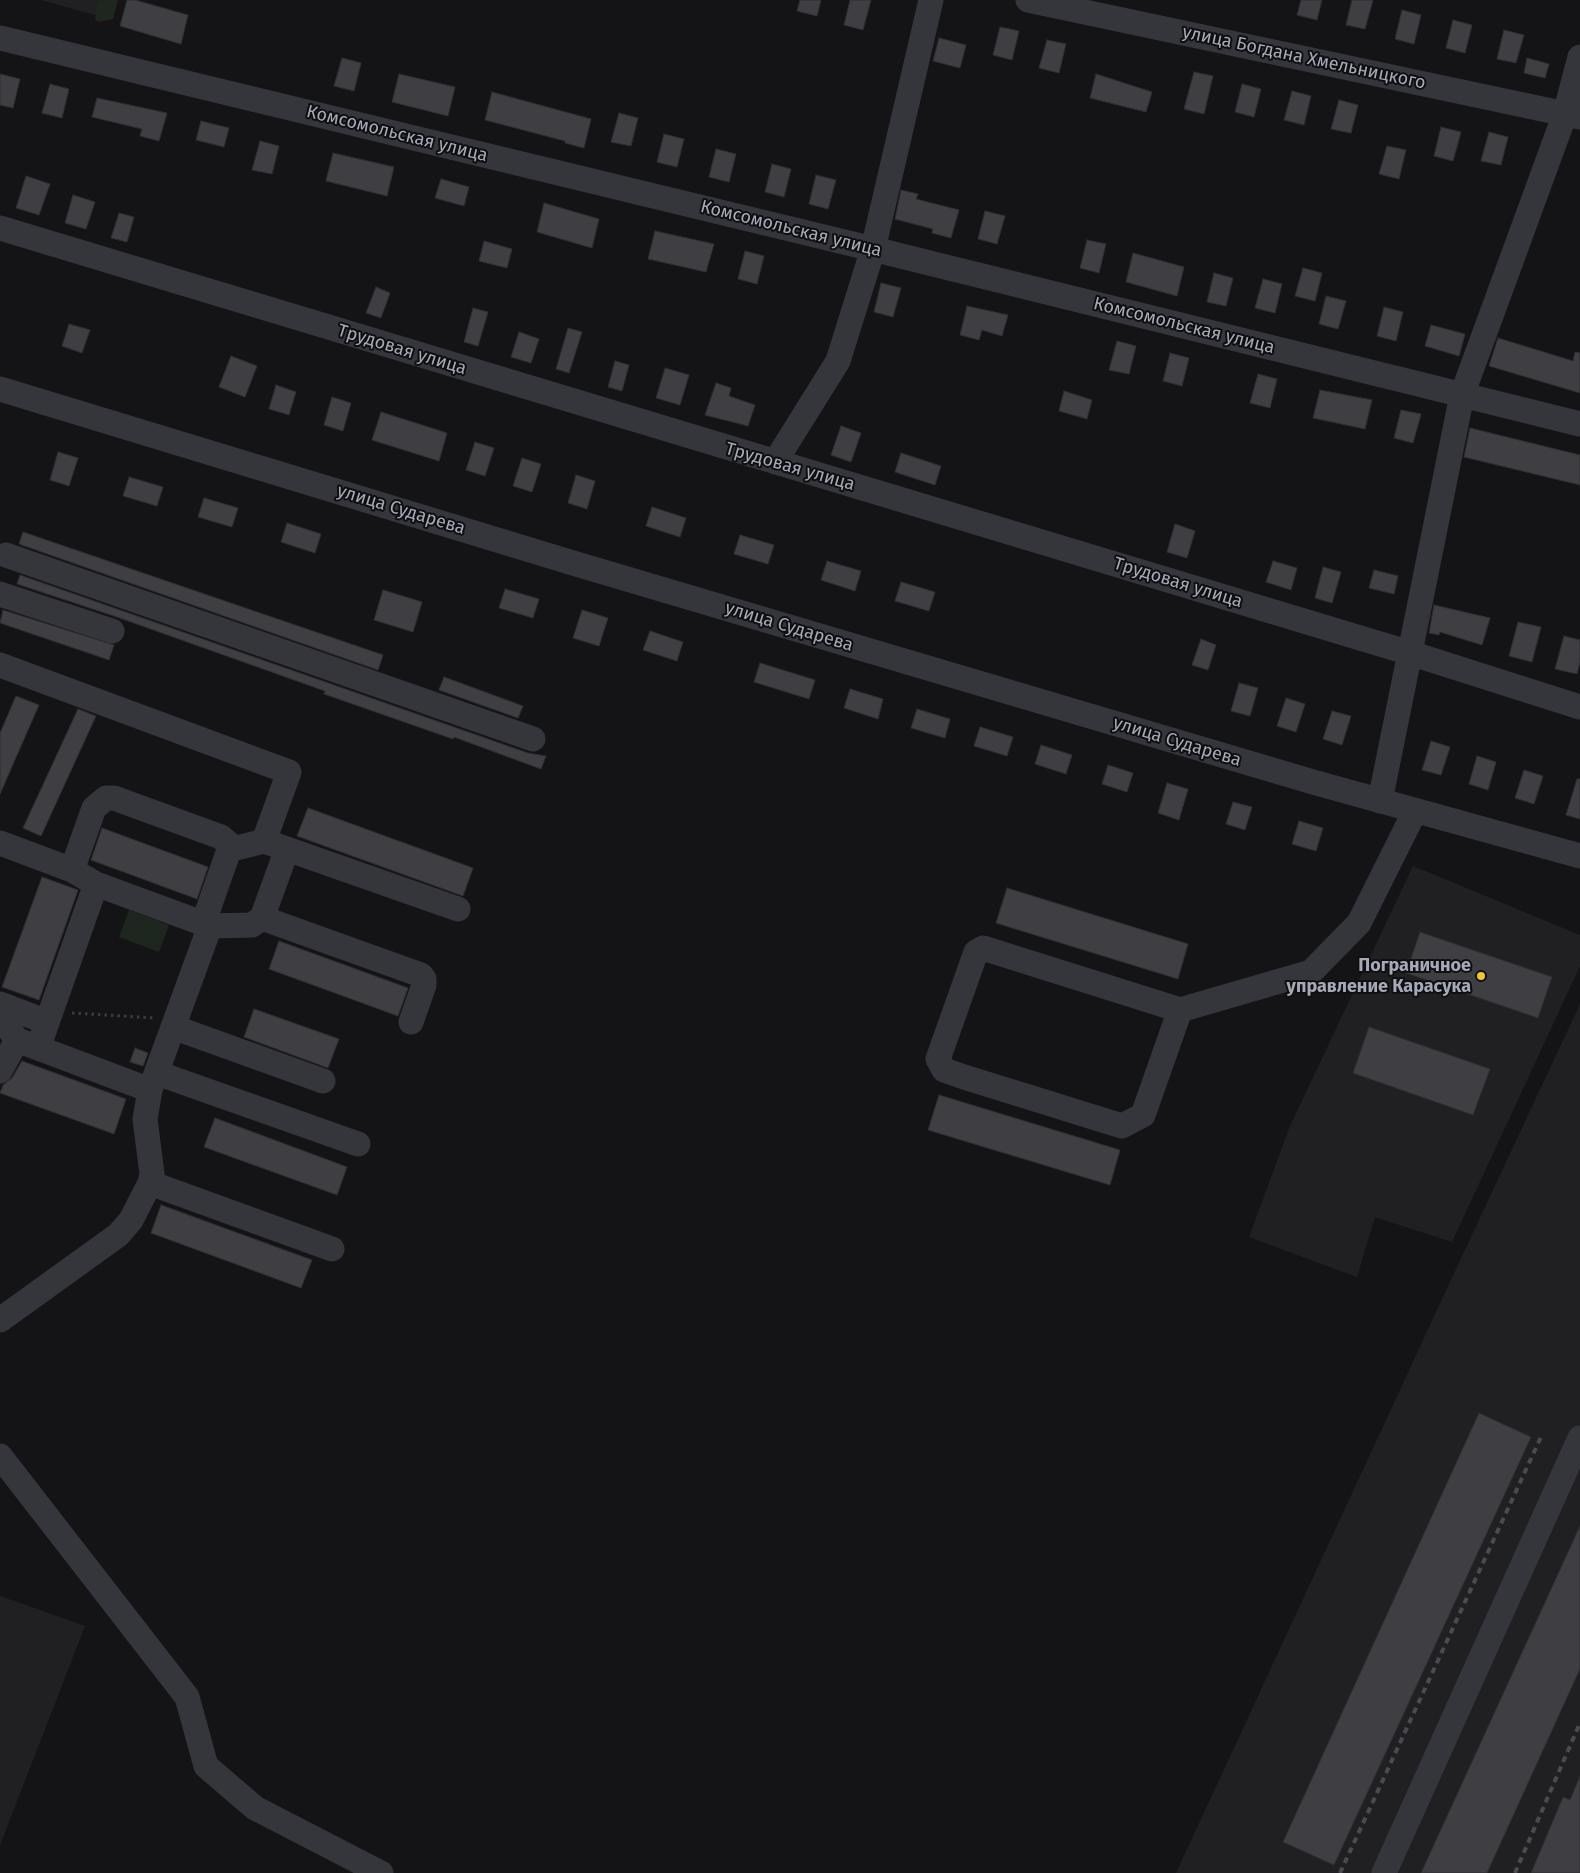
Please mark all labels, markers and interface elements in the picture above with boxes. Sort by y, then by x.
street label: улица Богдана Хмельницкого [1180,22,1428,94]
street label: Комсомольская улица [304,101,490,167]
street label: Комсомольская улица [698,196,884,262]
street label: Комсомольская улица [1091,293,1277,359]
street label: Трудовая улица [335,320,469,380]
street label: Трудовая улица [723,438,857,496]
street label: улица Сударева [334,480,468,540]
street label: Трудовая улица [1111,553,1245,613]
street label: улица Сударева [722,597,856,657]
street label: улица Сударева [1110,712,1244,772]
place label: Пограничное управление Карасука [1287,955,1471,998]
marker: Пограничное управление Карасука [1475,970,1487,982]

